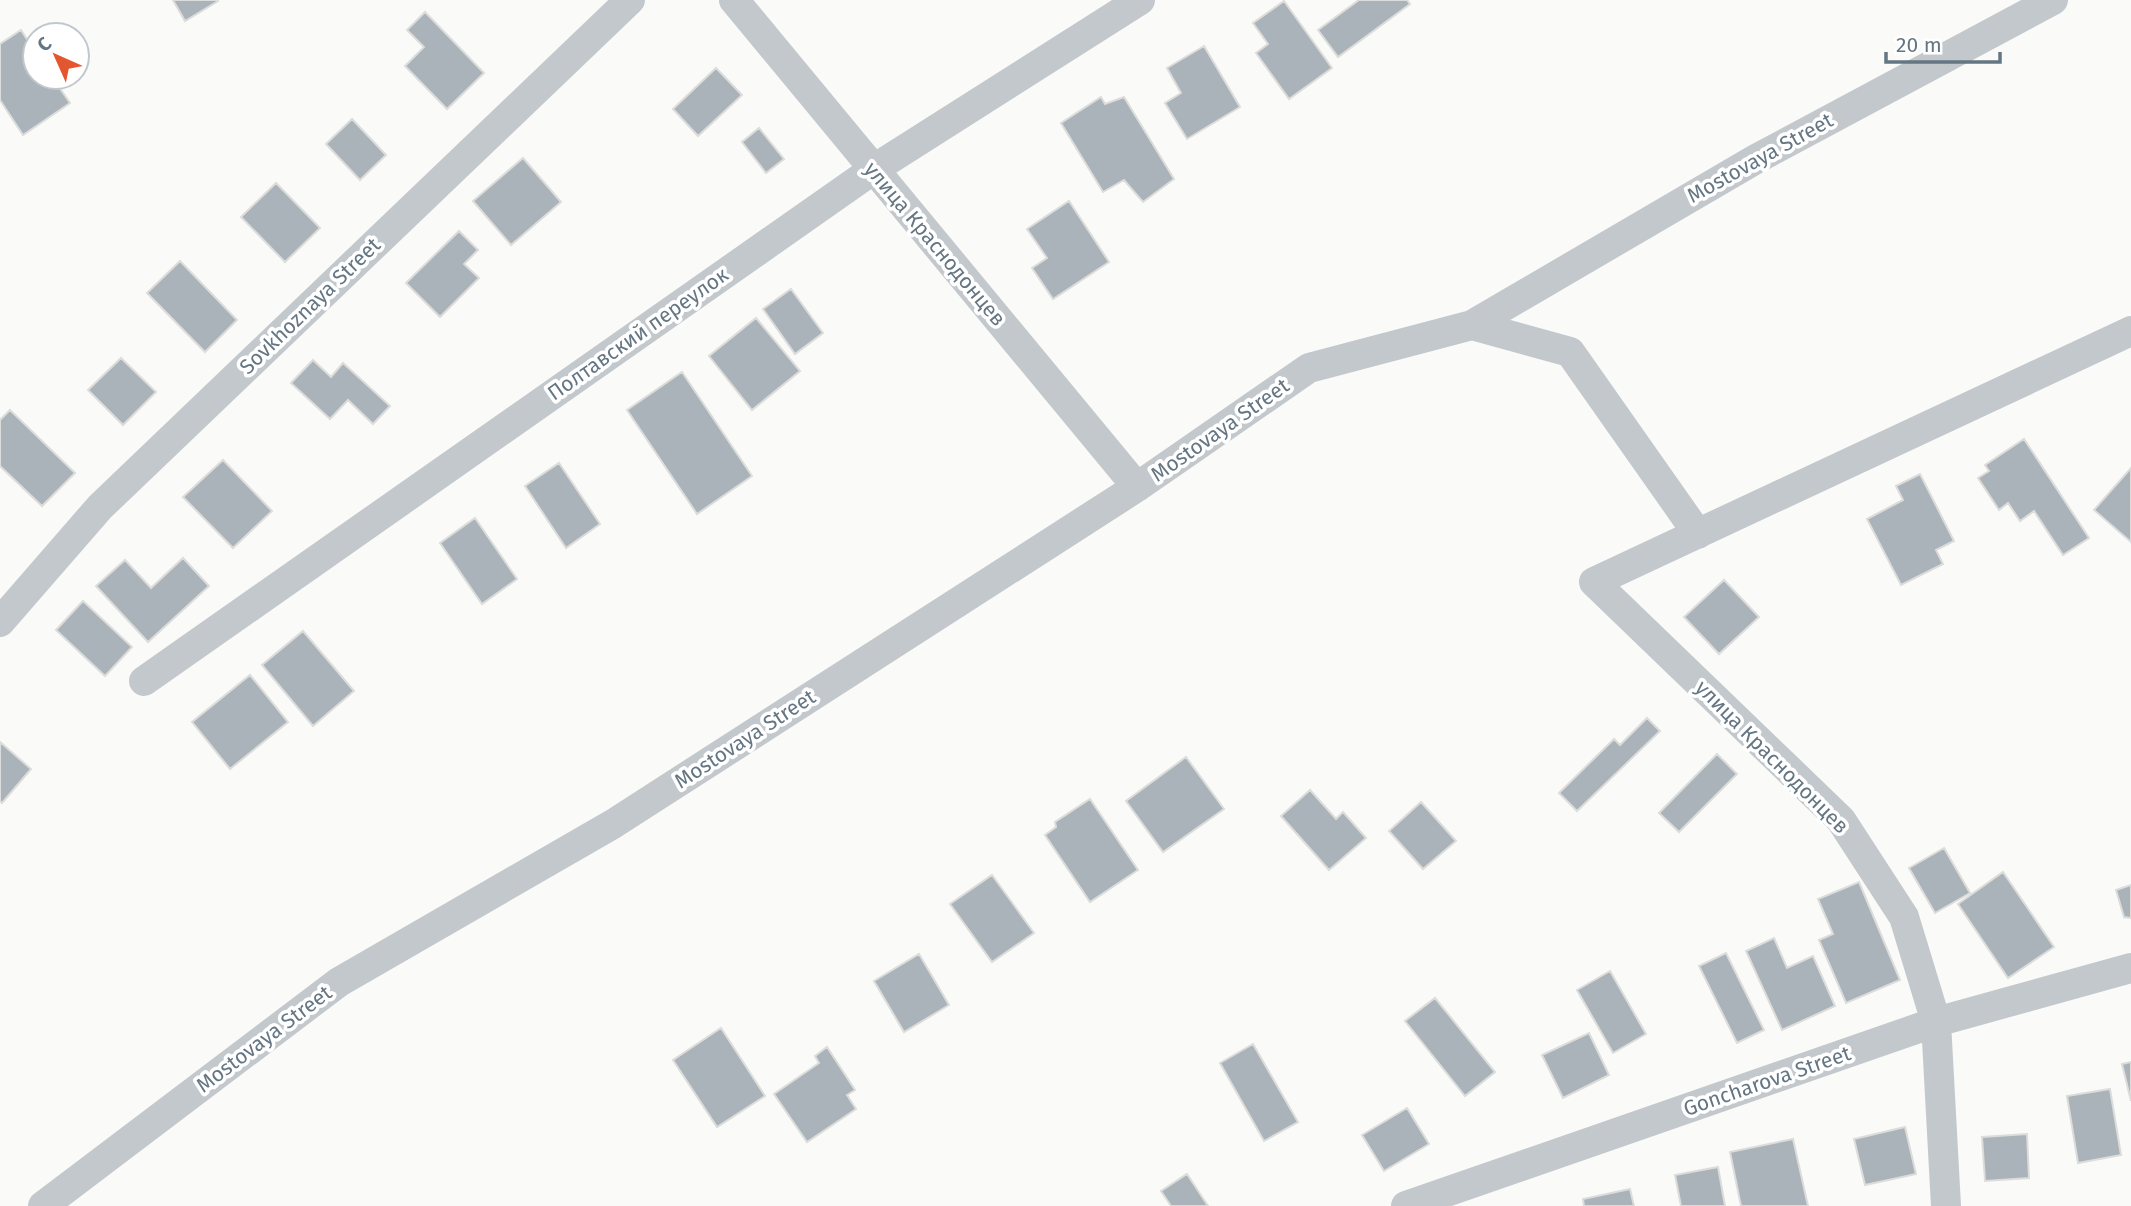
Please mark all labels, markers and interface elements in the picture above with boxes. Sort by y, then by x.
north arrow [21,21,91,91]
scale bar [1886,21,2000,65]
text: С [32,32,56,56]
text: 20 m [1896,32,1942,58]
street label: Mostovaya Street [1682,107,1838,209]
street label: улица Краснодонцев [859,157,1011,331]
street label: Sovkhoznaya Street [234,232,386,380]
street label: Полтавский переулок [543,262,734,406]
street label: Mostovaya Street [1146,372,1295,487]
street label: улица Краснодонцев [1690,675,1854,839]
street label: Mostovaya Street [670,684,821,794]
street label: Mostovaya Street [191,979,337,1098]
street label: Goncharova Street [1680,1040,1854,1122]

